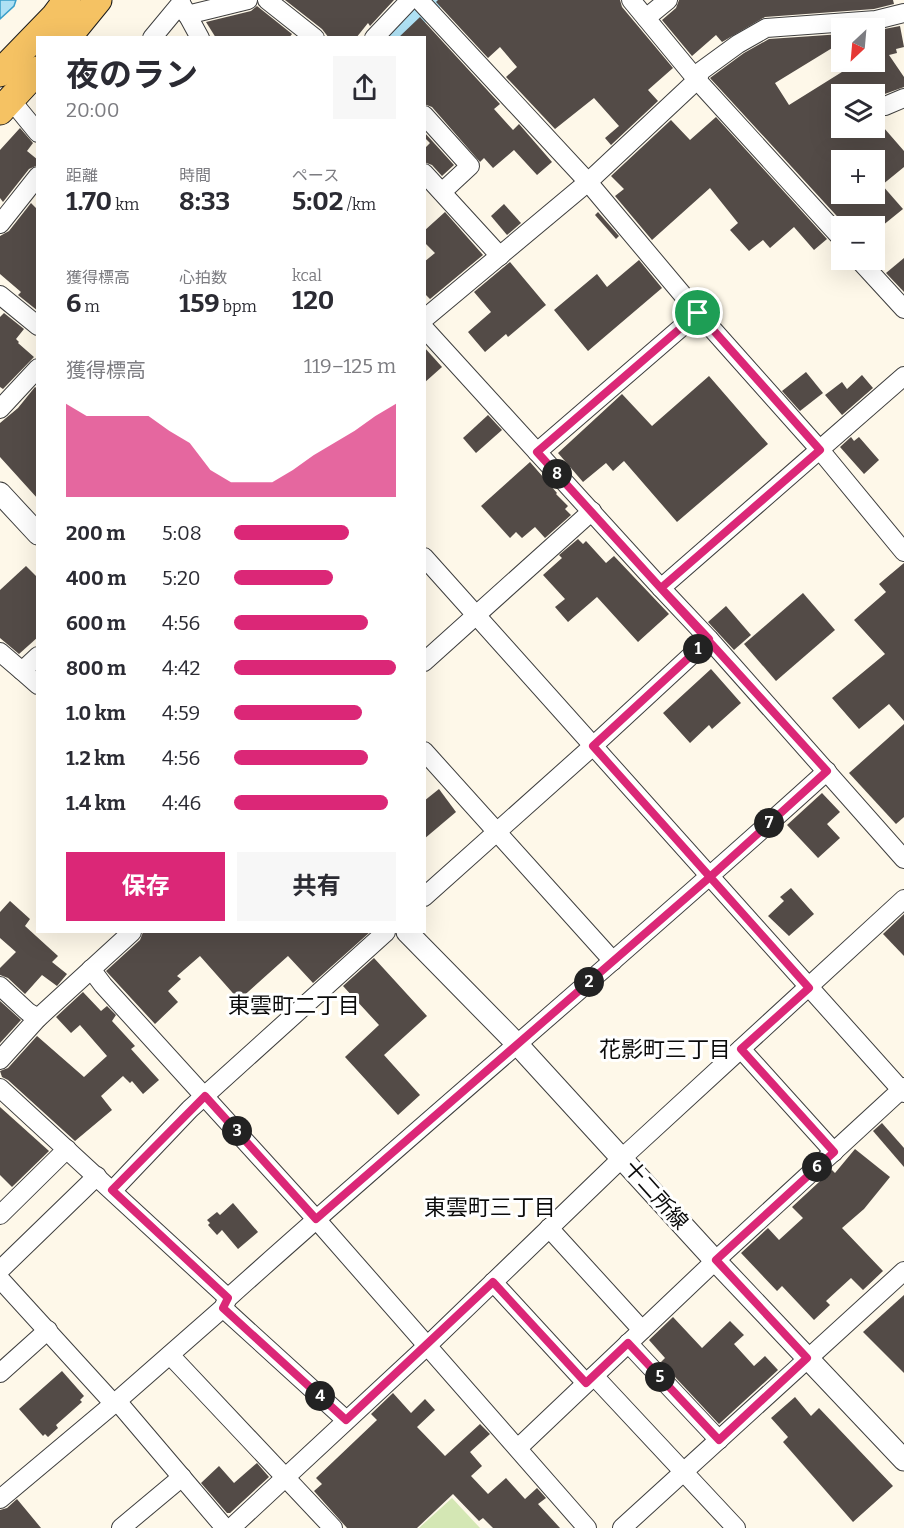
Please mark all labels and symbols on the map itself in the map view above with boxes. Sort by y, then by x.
north arrow [831,18,885,72]
pin [672,287,723,338]
pin: 8 [542,459,572,489]
pin: 1 [683,634,713,664]
pin: 7 [754,808,784,838]
pin: 2 [574,967,604,997]
district label: 東雲町二丁目 [228,992,360,1019]
district label: 花影町三丁目 [599,1036,731,1063]
pin: 3 [222,1116,252,1146]
pin: 6 [802,1152,832,1182]
street label: 十二所線 [618,1155,694,1235]
district label: 東雲町三丁目 [424,1194,556,1221]
pin: 5 [645,1362,675,1392]
pin: 4 [305,1381,335,1411]

